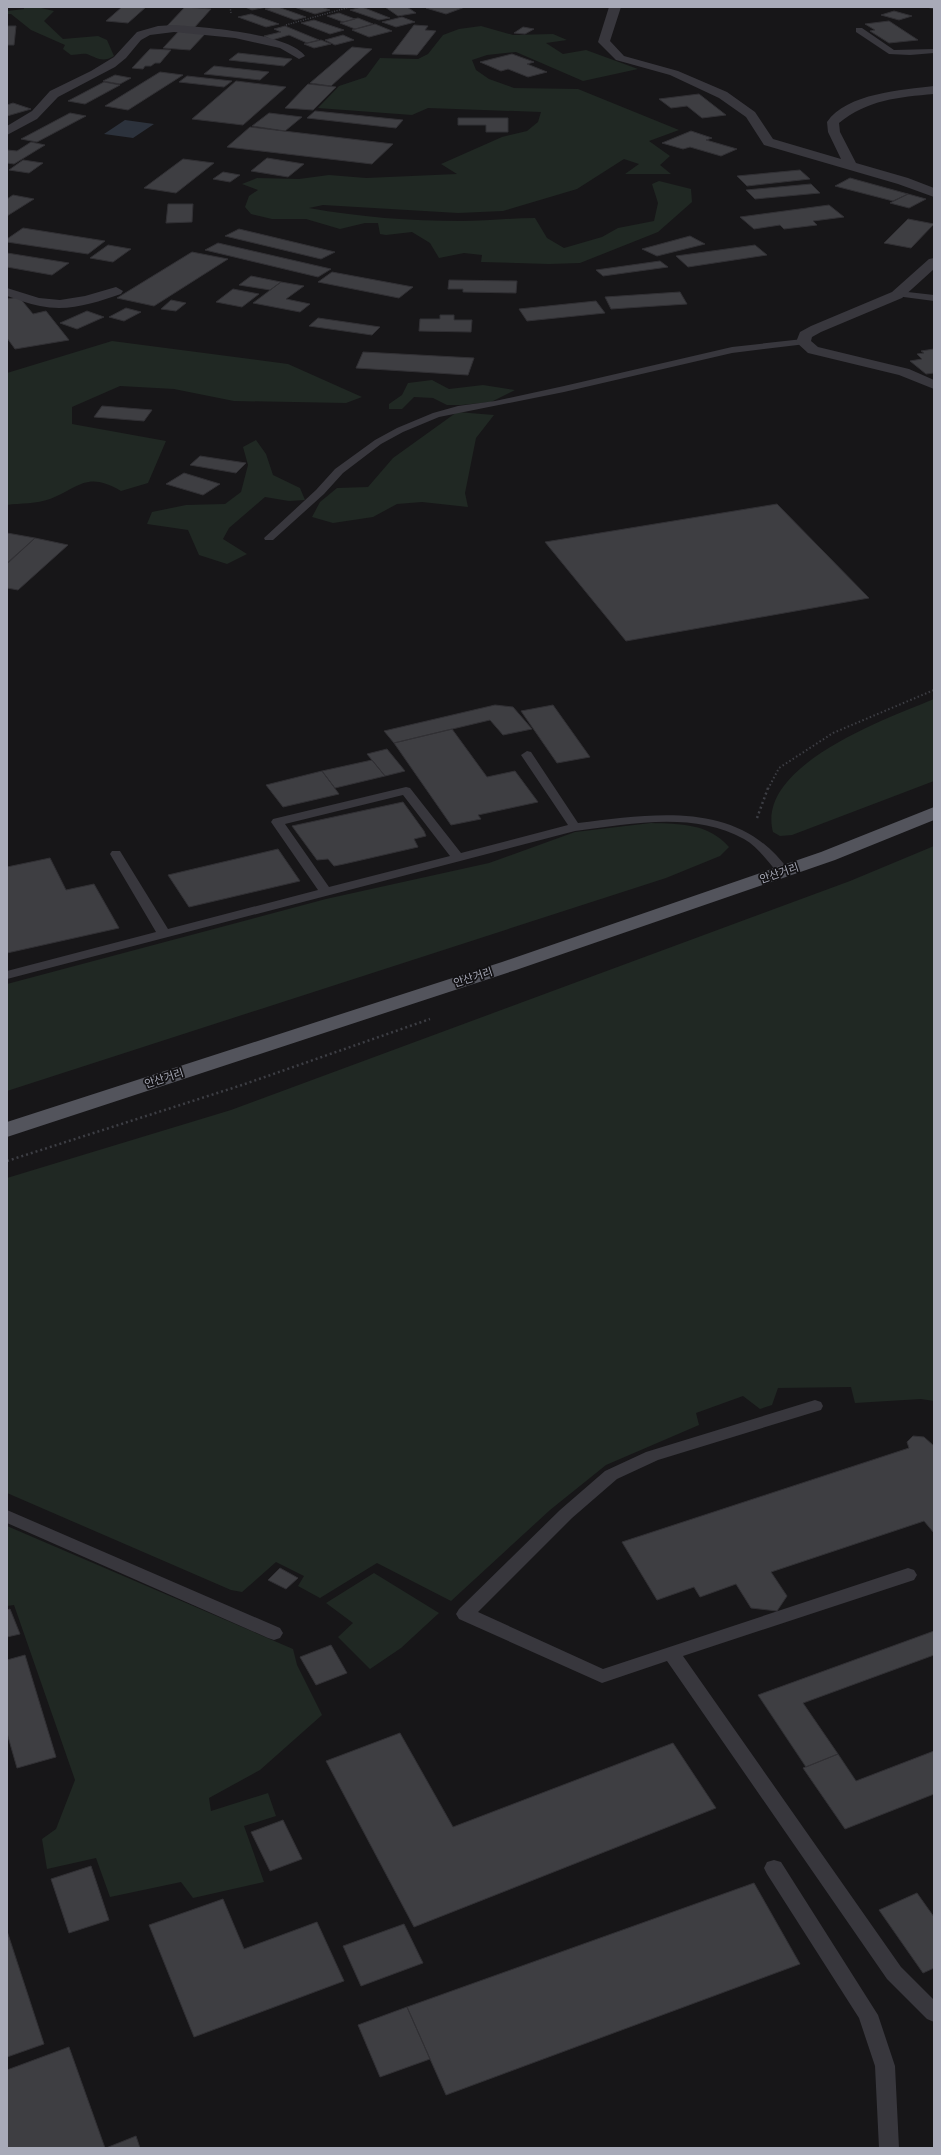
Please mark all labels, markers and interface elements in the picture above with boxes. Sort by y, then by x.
street label: 안산거리 [758,861,800,885]
street label: 안산거리 [452,965,494,989]
street label: 안산거리 [143,1066,185,1090]

